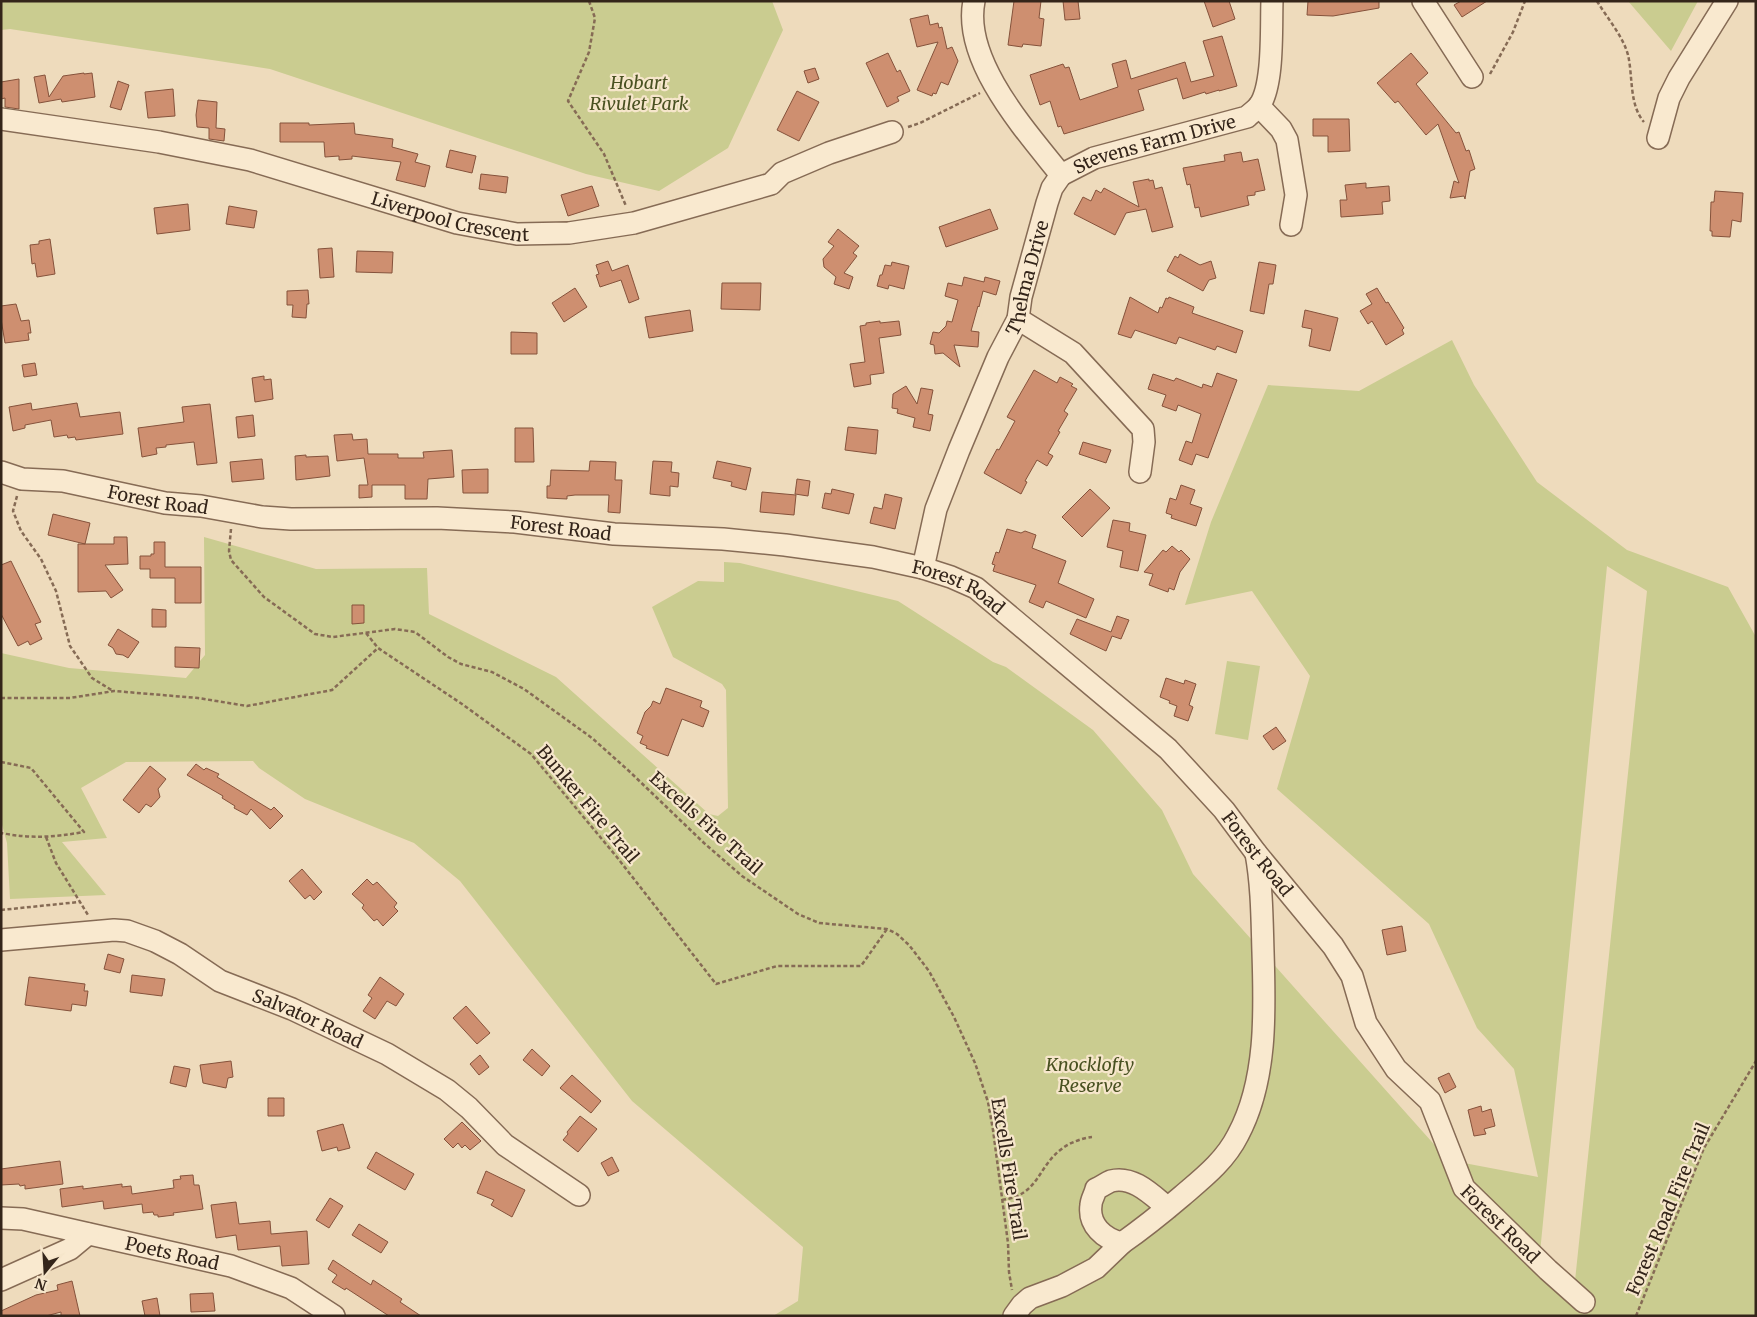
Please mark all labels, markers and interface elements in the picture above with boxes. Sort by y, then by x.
park label: Hobart Rivulet Park [589,71,689,115]
street label: Stevens Farm Drive [1069,109,1238,178]
street label: Liverpool Crescent [369,186,529,246]
street label: Thelma Drive [1000,218,1053,339]
street label: Forest Road [105,479,210,519]
street label: Forest Road [509,510,613,545]
street label: Forest Road [910,554,1010,619]
street label: Bunker Fire Trail [532,740,644,868]
street label: Excells Fire Trail [645,766,767,880]
street label: Forest Road [1217,806,1298,901]
street label: Salvator Road [249,983,367,1053]
park label: Knocklofty Reserve [1045,1053,1134,1097]
street label: Excells Fire Trail [986,1096,1032,1242]
street label: Forest Road Fire Trail [1621,1119,1715,1299]
street label: Forest Road [1456,1180,1545,1268]
street label: Poets Road [123,1231,222,1275]
north arrow [20,1247,70,1297]
text: N [33,1274,49,1295]

